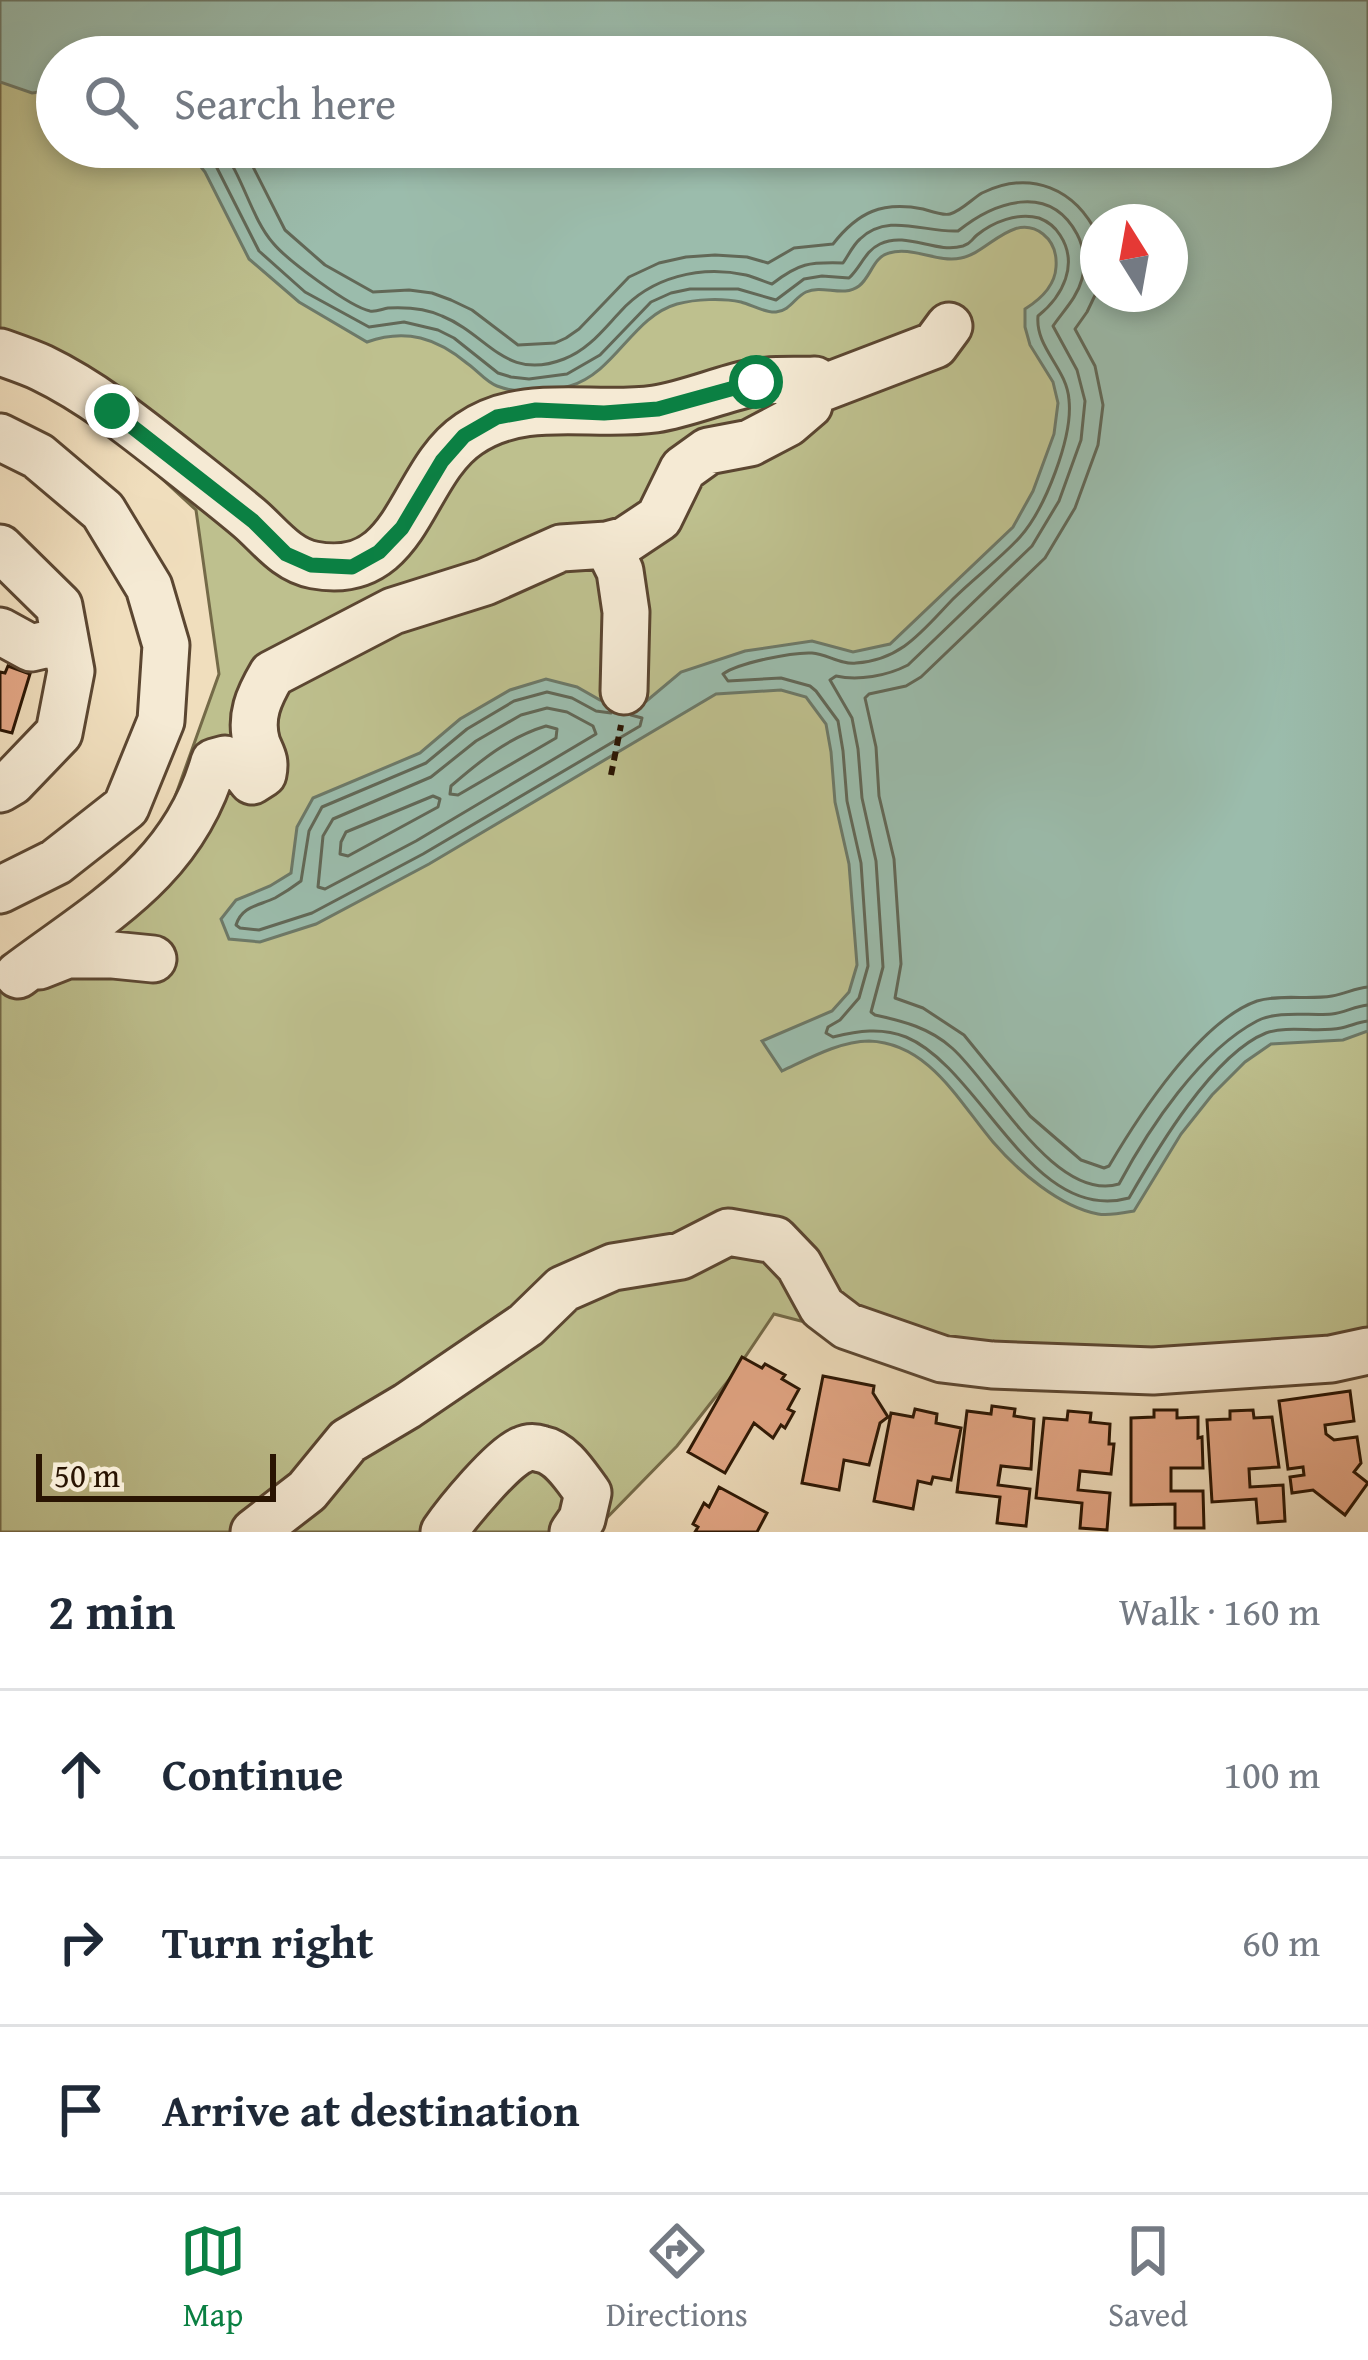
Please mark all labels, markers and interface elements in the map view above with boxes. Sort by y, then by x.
search box [36,36,1332,168]
icon: search [78,69,144,135]
text: Search here [174,70,396,135]
north arrow [1080,204,1188,312]
route start [729,355,783,409]
route end [85,384,139,438]
scale bar [36,1448,276,1501]
text: 50 m [54,1451,120,1499]
text: 2 min [48,1573,175,1648]
text: Walk · 160 m [1119,1582,1320,1639]
icon: ahead [48,1741,114,1807]
text: Continue [162,1741,343,1806]
text: 100 m [1223,1745,1320,1802]
icon: right [48,1909,114,1975]
text: Turn right [162,1909,374,1974]
text: 60 m [1242,1913,1320,1970]
icon: arrive [48,2077,114,2143]
text: Arrive at destination [162,2077,580,2142]
tab: Map [180,2218,246,2338]
tab: Directions [606,2218,748,2338]
tab: Saved [1108,2218,1188,2338]

